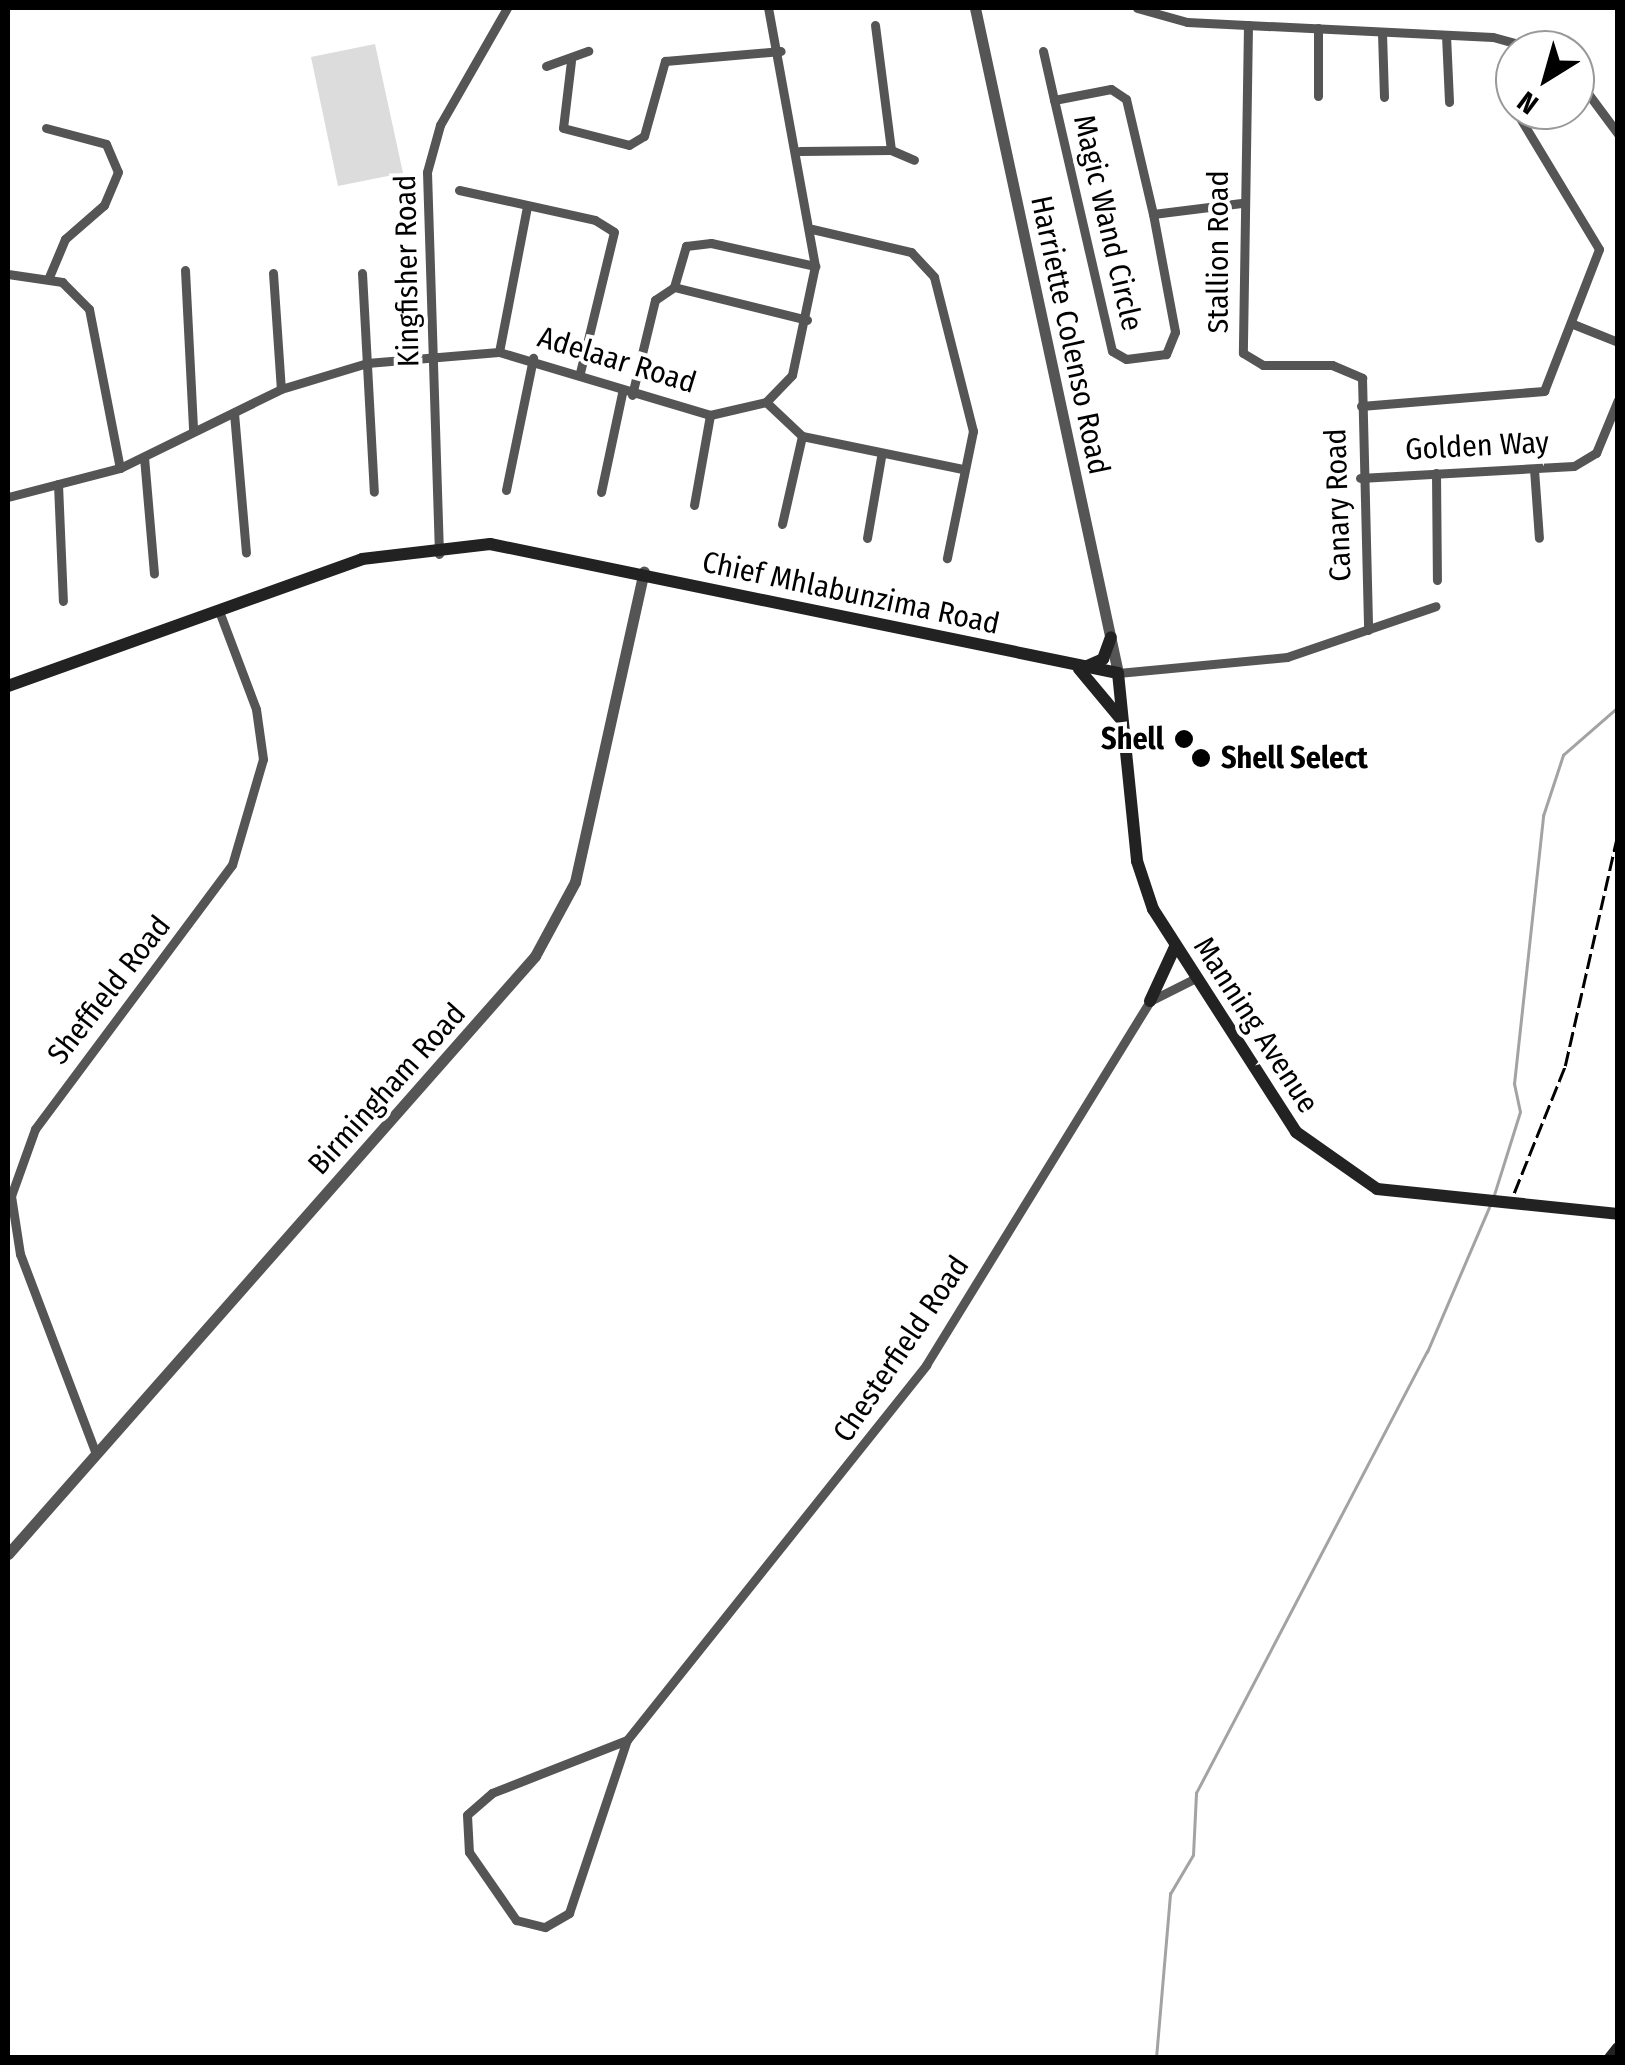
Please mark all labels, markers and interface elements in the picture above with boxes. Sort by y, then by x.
north arrow [1495,30,1595,130]
text: N [1511,85,1544,121]
street label: Magic Wand Circle [1066,112,1150,334]
street label: Stallion Road [1200,170,1236,334]
street label: Kingfisher Road [387,175,427,367]
street label: Harriette Colenso Road [1023,192,1117,478]
street label: Adelaar Road [534,319,700,401]
street label: Golden Way [1404,424,1550,468]
street label: Canary Road [1317,428,1359,582]
street label: Chief Mhlabunzima Road [699,544,1003,642]
place label: Shell [1101,721,1164,757]
marker: Shell [1173,728,1195,750]
place label: Shell Select [1221,740,1368,776]
marker: Shell Select [1190,747,1212,769]
street label: Sheffield Road [40,909,178,1071]
street label: Manning Avenue [1186,930,1326,1120]
street label: Birmingham Road [301,996,473,1182]
street label: Chesterfield Road [826,1249,976,1449]

